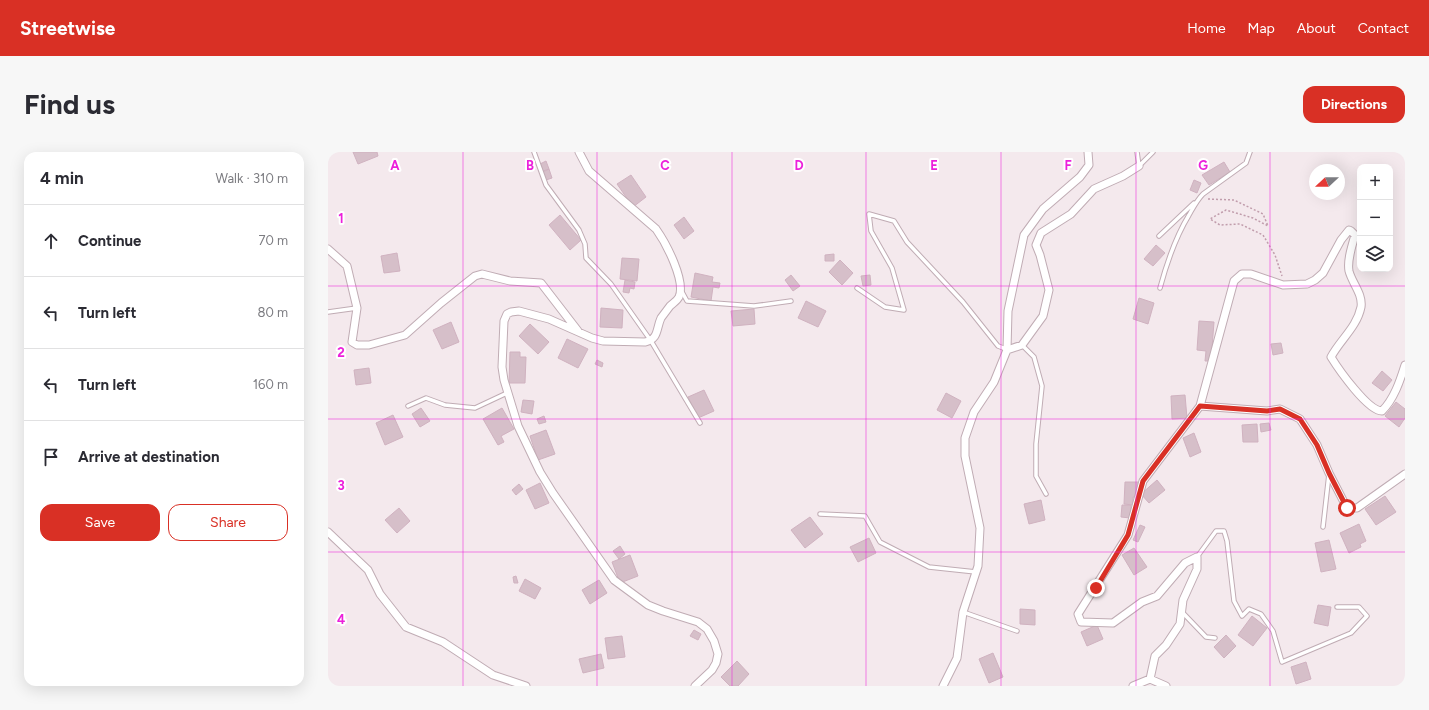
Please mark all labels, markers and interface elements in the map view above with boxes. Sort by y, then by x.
text: Streetwise [20,17,115,40]
text: Home [1187,20,1226,37]
text: Map [1248,20,1275,37]
text: About [1297,20,1336,37]
text: Contact [1358,20,1409,37]
button: Directions [1303,86,1405,123]
text: Find us [24,87,115,121]
text: A [390,158,400,173]
text: B [526,158,534,173]
text: C [660,158,670,173]
text: D [794,158,804,173]
text: E [930,158,938,173]
text: F [1064,158,1072,173]
text: G [1198,158,1208,173]
north arrow [1309,164,1345,200]
map controls [1357,164,1393,272]
button: + [1357,164,1393,200]
text: 4 min [40,168,84,188]
text: Walk · 310 m [215,171,288,186]
button: − [1357,200,1393,236]
text: 1 [338,211,344,226]
icon: ahead [40,230,62,252]
text: Continue [78,232,141,250]
text: 70 m [258,233,288,248]
button: layers [1357,236,1393,272]
icon: left [40,302,62,324]
text: Turn left [78,304,136,322]
text: 80 m [257,305,288,320]
text: 2 [337,345,345,360]
icon: left [40,374,62,396]
text: Turn left [78,376,136,394]
text: 160 m [253,377,288,392]
icon: arrive [40,446,62,468]
text: Arrive at destination [78,448,219,466]
text: 3 [337,478,345,493]
route start [1338,499,1356,517]
button: Save [40,504,160,541]
button: Share [168,504,288,541]
route end [1087,579,1105,597]
text: 4 [337,612,345,627]

